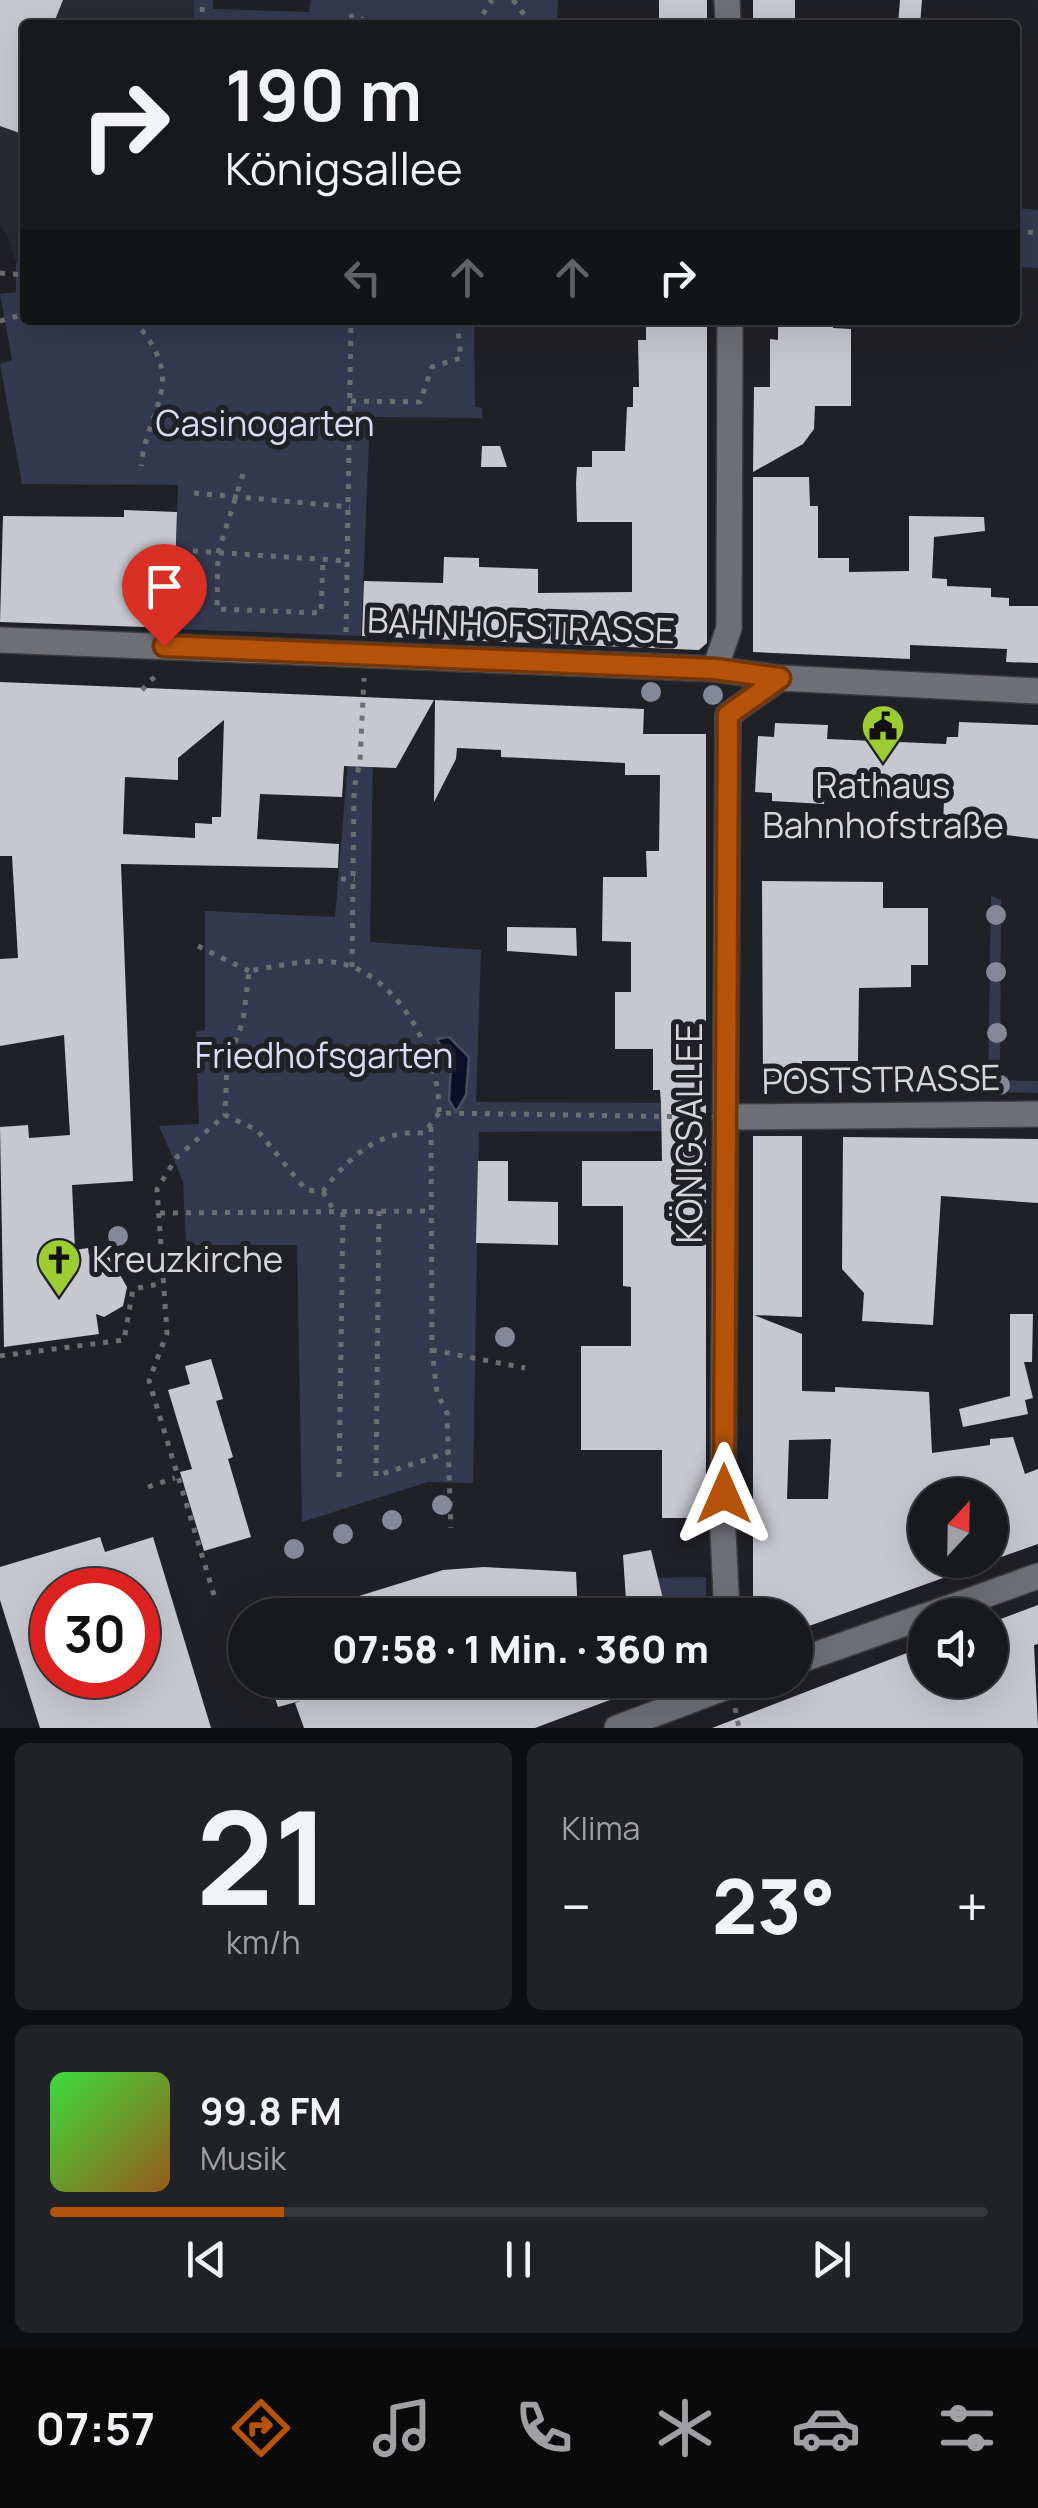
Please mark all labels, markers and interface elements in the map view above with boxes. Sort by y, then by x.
text: 190 m [225,46,422,142]
icon: right [60,60,190,190]
text: Königsallee [225,137,463,199]
icon: left [335,250,390,305]
icon: ahead [440,250,495,305]
icon: ahead [545,250,600,305]
icon: right [650,250,705,305]
park label: Casinogarten [155,399,375,447]
pin [122,544,207,647]
icon: arrive [137,559,192,614]
street label: BAHNHOFSTRASSE [366,596,676,654]
public building icon: Rathaus Bahnhofstraße [860,703,906,764]
place label: Rathaus Bahnhofstraße [762,761,1004,849]
street label: KÖNIGSALLEE [665,1022,713,1244]
park label: Friedhofsgarten [195,1031,453,1079]
street label: POSTSTRASSE [761,1053,1001,1105]
place label: Kreuzkirche [92,1235,283,1283]
church icon: Kreuzkirche [36,1237,82,1298]
position arrow [672,1442,776,1546]
north arrow [908,1478,1008,1578]
map controls [908,1478,1008,1698]
speed limit sign: 30 [30,1568,160,1698]
button: sound [908,1598,1008,1698]
text: 07:58 · 1 Min. · 360 m [332,1622,709,1674]
text: 21 [196,1766,330,1944]
text: Klima [562,1806,640,1850]
text: 23° [712,1854,835,1957]
text: − [562,1868,591,1944]
text: + [956,1868,988,1944]
text: km/h [226,1920,300,1964]
text: 99.8 FM [200,2084,342,2136]
text: Musik [200,2136,286,2180]
icon: previous [179,2232,234,2287]
icon: pause [491,2232,546,2287]
icon: next [804,2232,859,2287]
icon: directions [226,2393,296,2463]
icon: music [367,2393,437,2463]
icon: phone [509,2393,579,2463]
icon: climate [650,2393,720,2463]
icon: car [791,2393,861,2463]
icon: filters [932,2393,1002,2463]
text: 07:57 [36,2397,155,2459]

